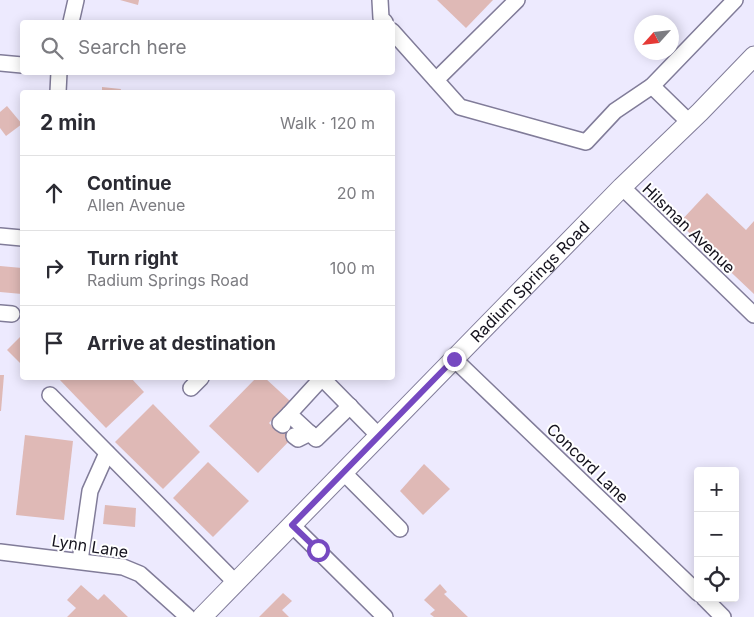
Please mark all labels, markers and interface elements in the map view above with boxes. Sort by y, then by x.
north arrow [634,15,679,60]
search box [20,20,395,75]
icon: search [38,34,66,62]
text: Search here [78,36,187,59]
text: 2 min [40,110,96,135]
text: Walk · 120 m [280,113,375,133]
text: Continue [87,172,172,195]
icon: ahead [40,179,68,207]
street label: Hilsman Avenue [638,179,740,277]
text: 20 m [337,183,375,203]
text: Allen Avenue [87,195,185,215]
street label: Radium Springs Road [466,217,593,346]
text: Turn right [87,247,178,270]
icon: right [40,254,68,282]
text: 100 m [330,258,375,278]
text: Radium Springs Road [87,270,249,290]
icon: arrive [40,329,68,357]
text: Arrive at destination [87,332,276,355]
route end [443,348,466,371]
street label: Concord Lane [543,419,633,507]
map controls [694,467,739,602]
button: + [694,467,739,512]
button: − [694,512,739,557]
street label: Lynn Lane [50,530,130,562]
route start [307,539,330,562]
button: locate [694,557,739,602]

